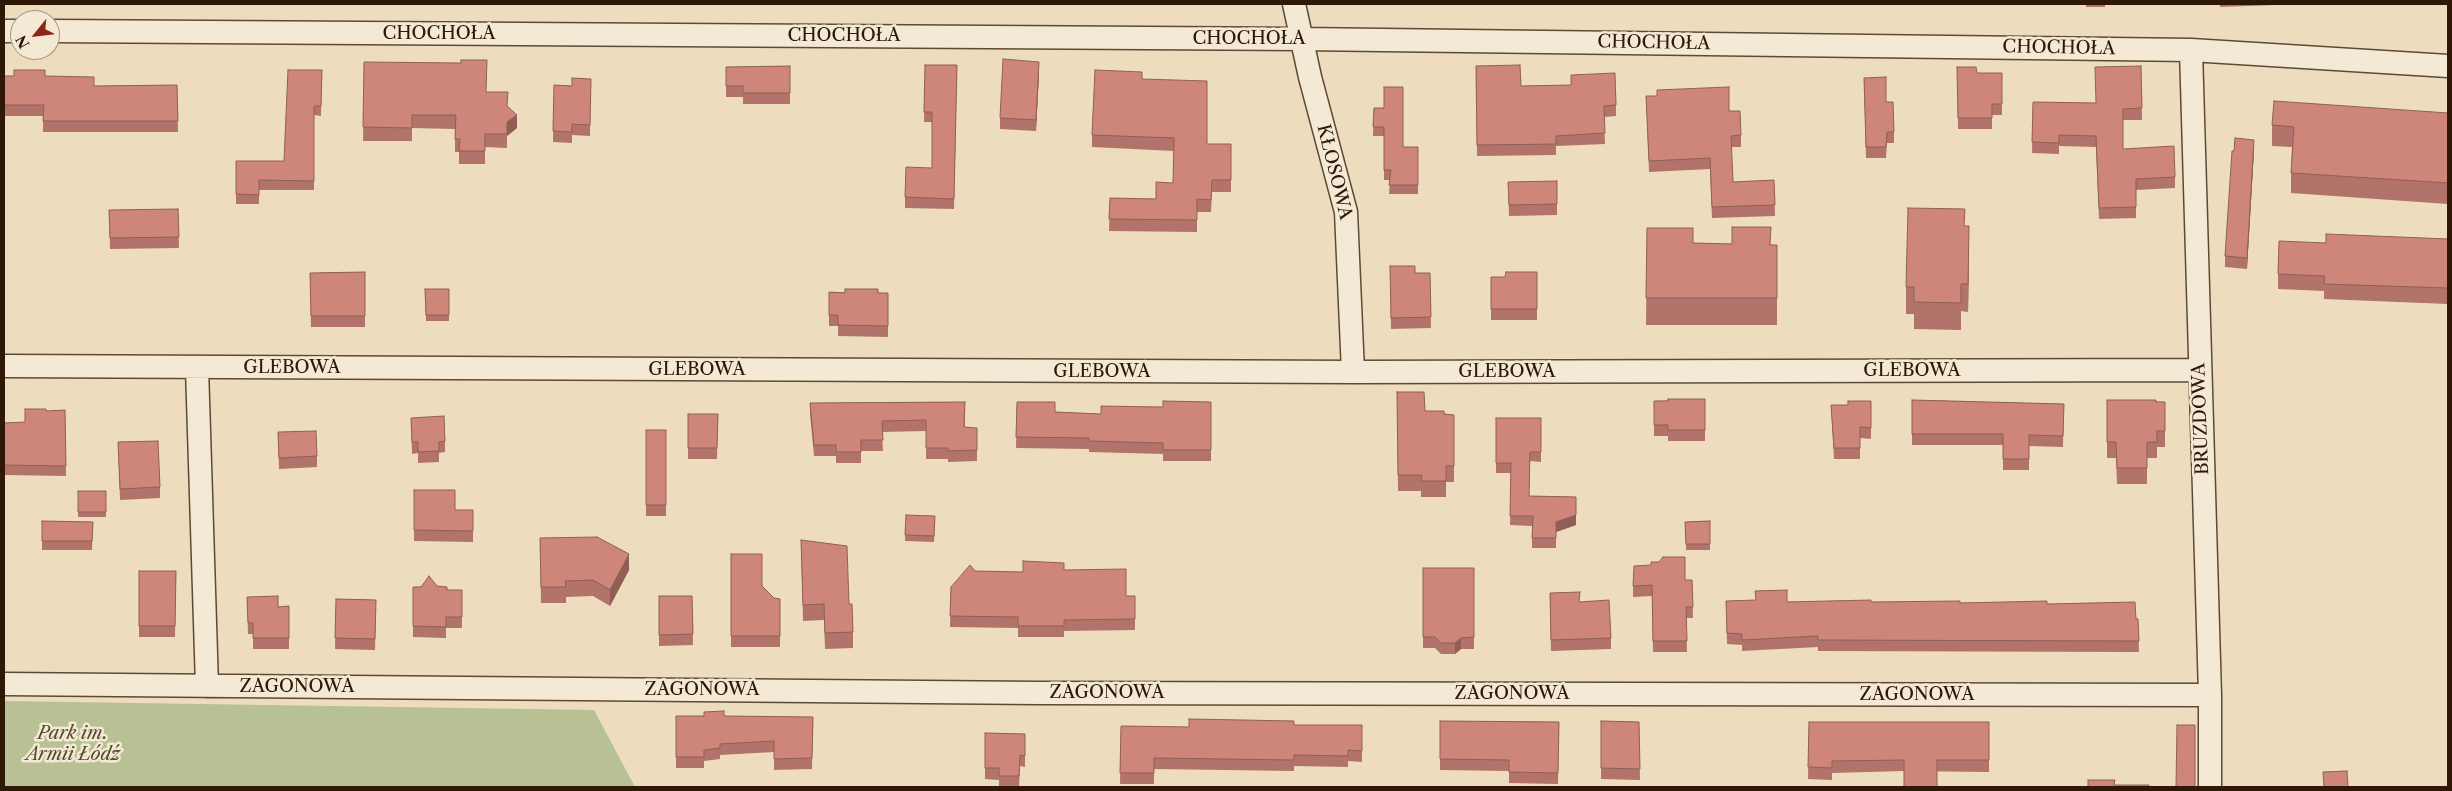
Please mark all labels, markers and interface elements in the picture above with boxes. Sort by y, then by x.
north arrow [10,10,60,60]
street label: CHOCHOŁA [382,23,496,45]
street label: CHOCHOŁA [787,25,901,47]
street label: CHOCHOŁA [1192,28,1306,50]
street label: CHOCHOŁA [1597,31,1711,55]
text: N [12,32,34,51]
street label: CHOCHOŁA [2002,36,2116,60]
street label: KŁOSOWA [1312,122,1356,222]
street label: GLEBOWA [243,357,341,379]
street label: GLEBOWA [648,359,746,381]
street label: GLEBOWA [1863,360,1961,382]
street label: GLEBOWA [1053,361,1151,383]
street label: GLEBOWA [1458,361,1556,383]
street label: BRUZDOWA [2188,363,2214,475]
street label: ZAGONOWA [239,676,355,698]
street label: ZAGONOWA [644,679,760,701]
street label: ZAGONOWA [1049,682,1165,704]
street label: ZAGONOWA [1454,683,1570,705]
street label: ZAGONOWA [1859,684,1975,706]
park label: Park im. Armii Łódź [26,723,120,766]

